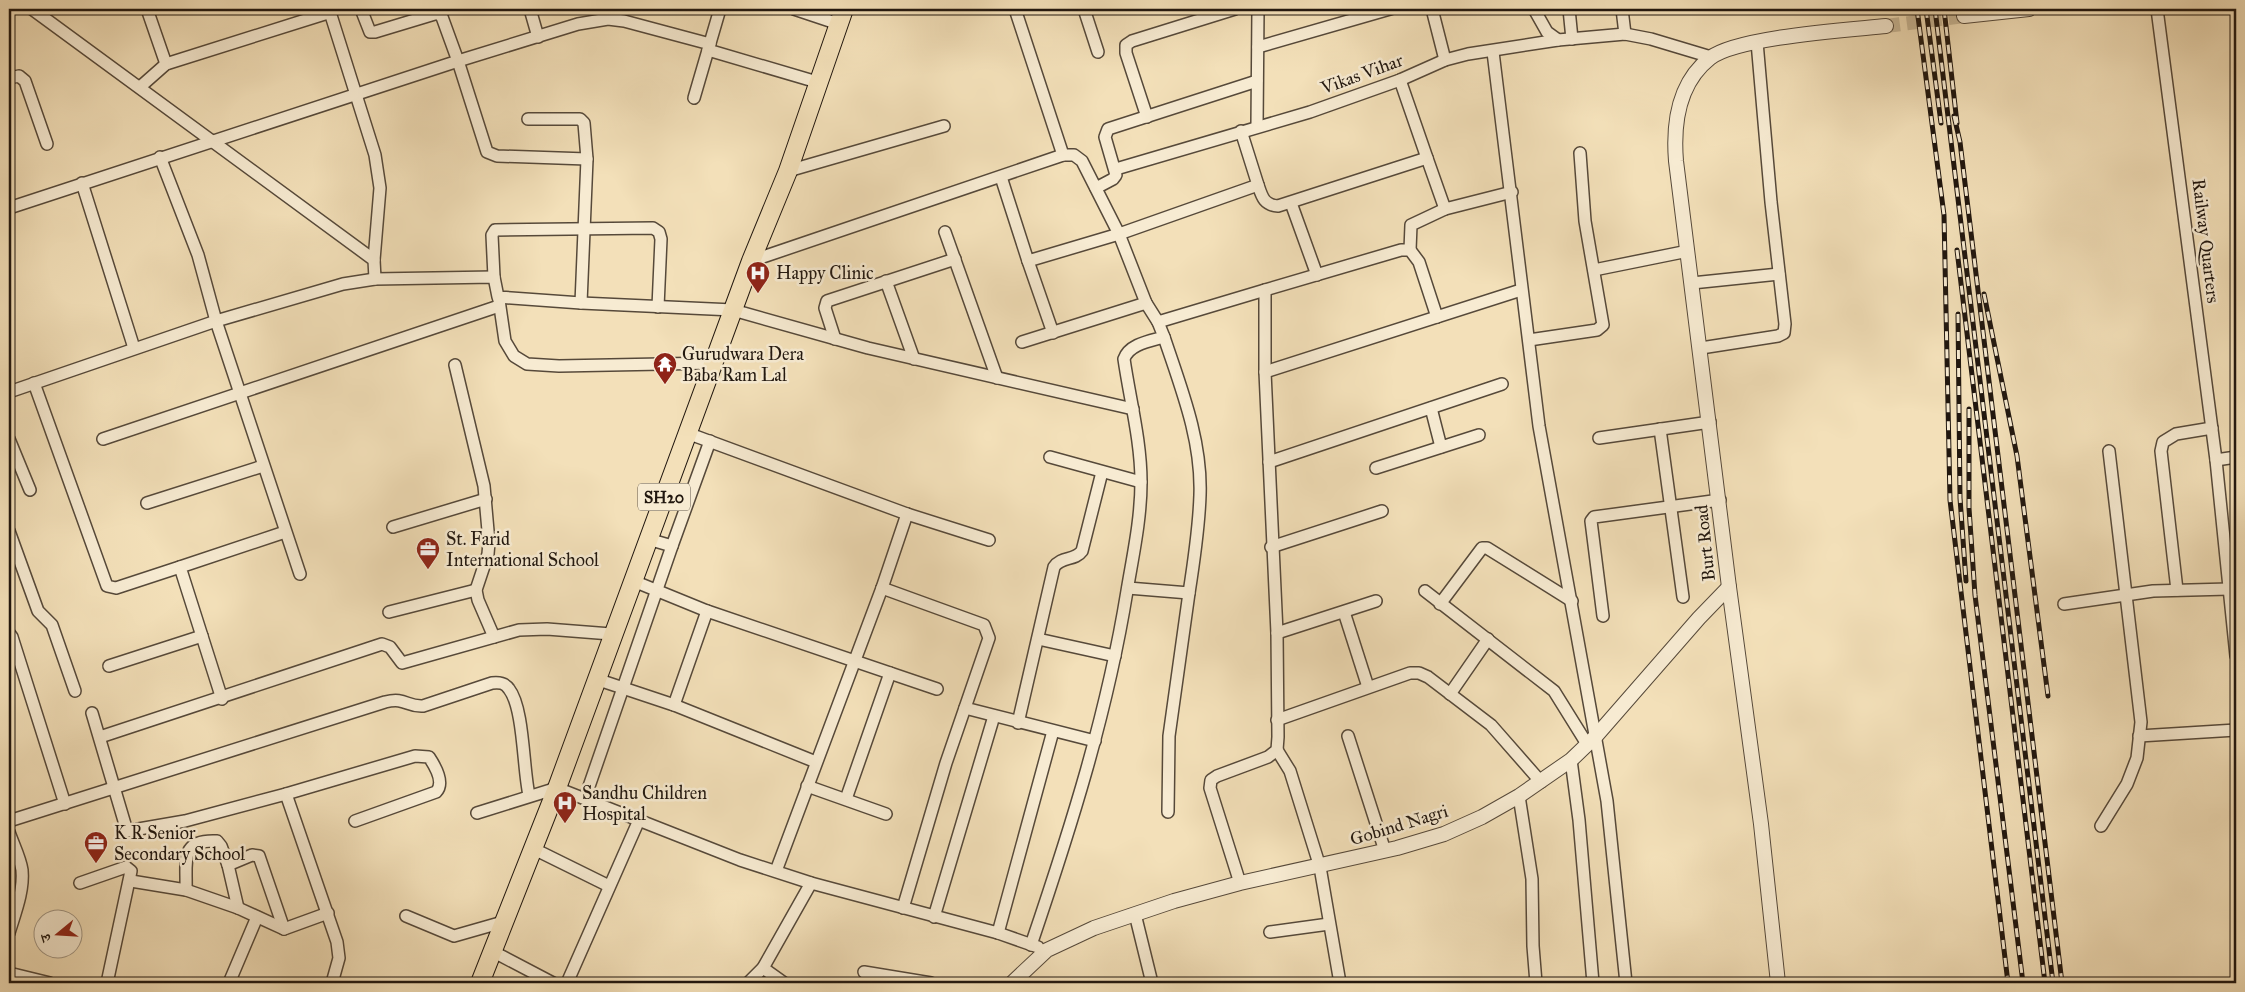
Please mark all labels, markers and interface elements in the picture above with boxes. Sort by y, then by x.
street label: Vikas Vihar [1317,49,1406,99]
street label: Railway Quarters [2187,178,2225,304]
hospital icon: Happy Clinic [745,260,771,294]
place label: Happy Clinic [776,262,874,284]
place label: Gurudwara Dera Baba Ram Lal [682,343,804,386]
temple icon: Gurudwara Dera Baba Ram Lal [652,351,678,385]
road number: SH20 [638,484,690,511]
street label: Burt Road [1690,504,1720,582]
place label: St. Farid International School [446,528,599,571]
office icon: St. Farid International School [415,536,441,570]
place label: Sandhu Children Hospital [582,782,707,825]
hospital icon: Sandhu Children Hospital [552,790,578,824]
street label: Gobind Nagri [1347,800,1451,851]
place label: K R Senior Secondary School [114,822,245,865]
office icon: K R Senior Secondary School [83,830,109,864]
north arrow [32,910,82,960]
text: उ [37,931,56,945]

